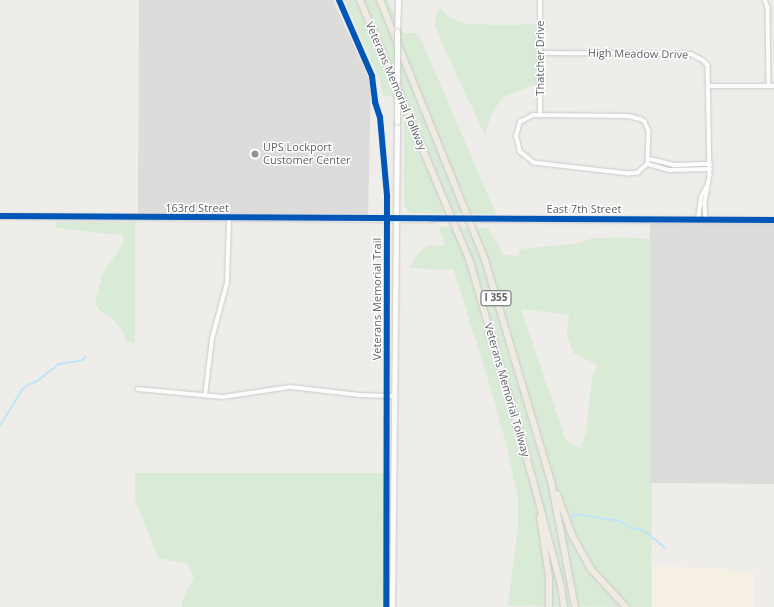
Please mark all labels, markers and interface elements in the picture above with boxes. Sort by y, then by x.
street label: Veterans Memorial Tollway [363,20,429,152]
street label: Thatcher Drive [533,20,547,96]
street label: High Meadow Drive [588,47,688,61]
place label: UPS Lockport Customer Center [263,141,351,167]
marker: UPS Lockport Customer Center [250,149,260,159]
street label: 163rd Street [165,201,229,215]
street label: East 7th Street [547,202,621,216]
street label: Veterans Memorial Trail [370,238,384,360]
road number: I 355 [480,290,512,306]
street label: Veterans Memorial Tollway [482,322,532,458]

